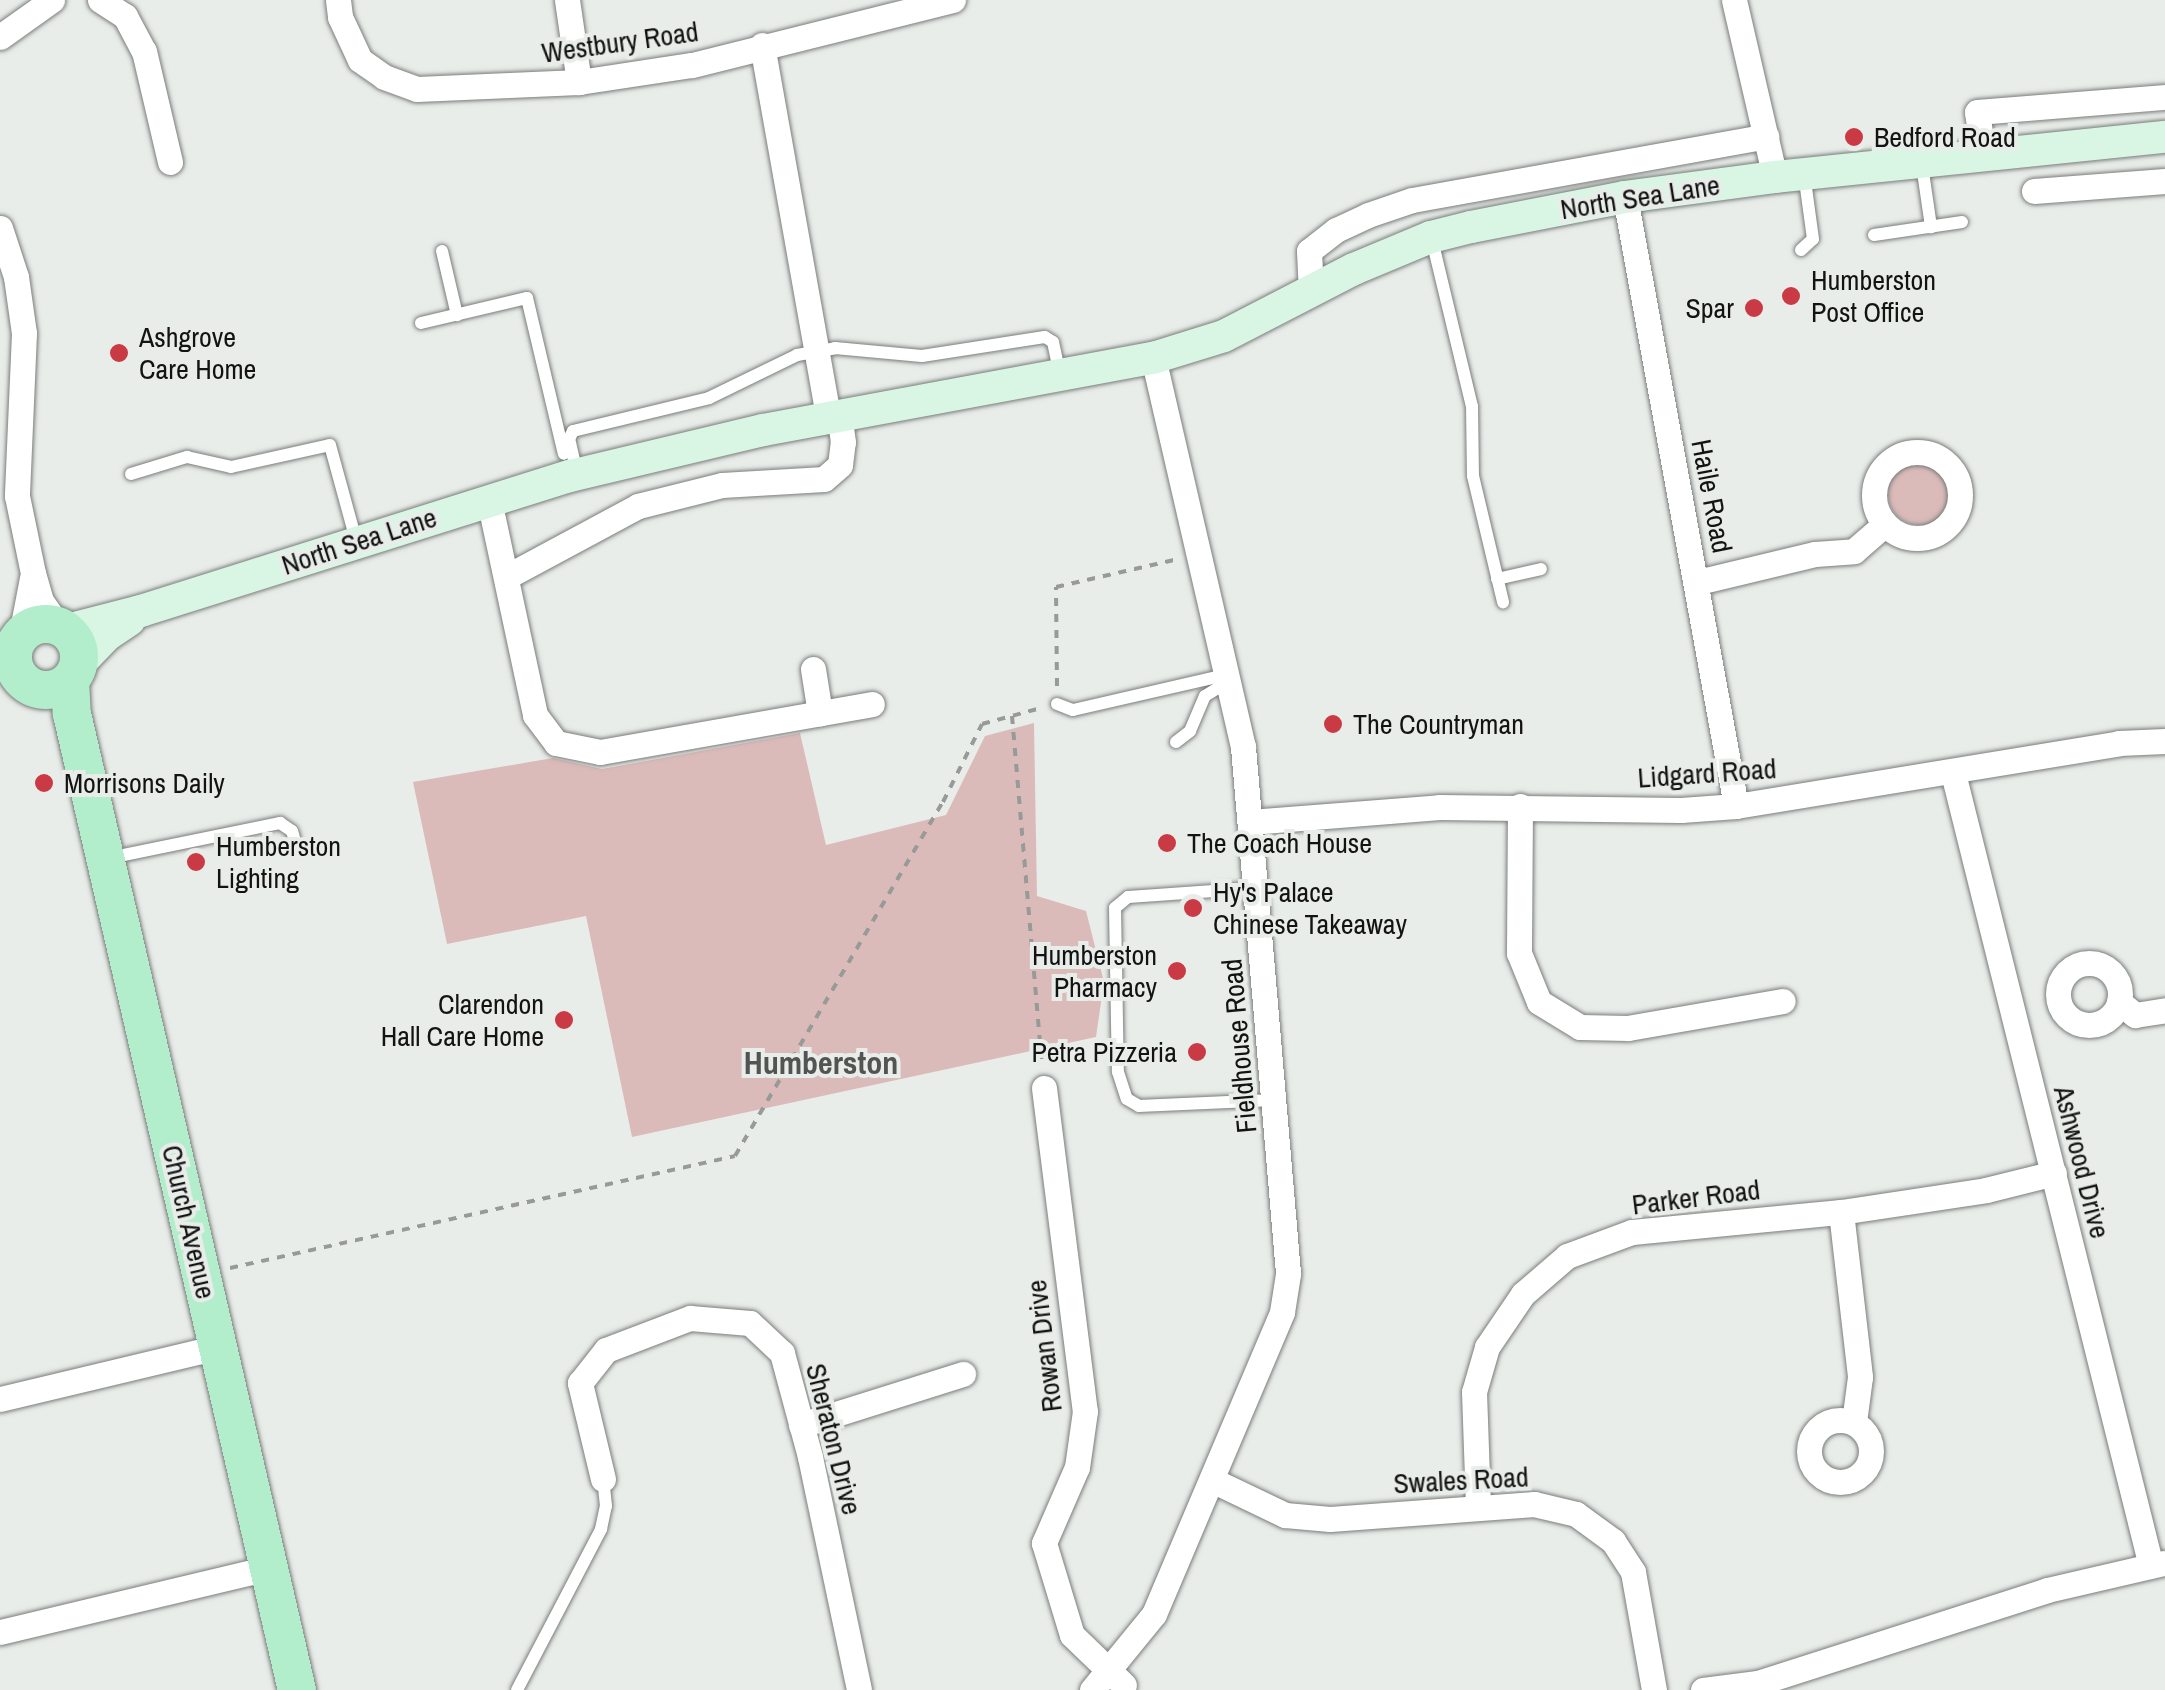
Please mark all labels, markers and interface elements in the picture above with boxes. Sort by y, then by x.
street label: Westbury Road [540,14,700,70]
place label: Bedford Road [1874,120,2016,154]
marker: Bedford Road [1843,126,1865,148]
street label: North Sea Lane [1558,168,1722,226]
place label: Humberston Post Office [1811,263,1936,329]
marker: Humberston Post Office [1780,285,1802,307]
place label: Spar [1686,291,1734,325]
marker: Spar [1743,297,1765,319]
place label: Ashgrove Care Home [139,320,256,386]
marker: Ashgrove Care Home [108,342,130,364]
street label: Haile Road [1685,436,1739,556]
street label: North Sea Lane [277,500,441,582]
place label: The Countryman [1353,707,1524,741]
marker: The Countryman [1322,713,1344,735]
street label: Lidgard Road [1636,751,1778,795]
place label: Morrisons Daily [64,766,225,800]
marker: Morrisons Daily [33,772,55,794]
place label: The Coach House [1187,826,1372,860]
place label: Humberston Lighting [216,829,341,895]
marker: The Coach House [1156,832,1178,854]
marker: Humberston Lighting [185,851,207,873]
place label: Hy's Palace Chinese Takeaway [1213,875,1407,941]
marker: Hy's Palace Chinese Takeaway [1182,897,1204,919]
place label: Humberston Pharmacy [1032,938,1157,1004]
street label: Fieldhouse Road [1215,957,1263,1135]
marker: Humberston Pharmacy [1166,960,1188,982]
place label: Clarendon Hall Care Home [381,987,544,1053]
marker: Clarendon Hall Care Home [553,1009,575,1031]
place label: Petra Pizzeria [1032,1035,1177,1069]
marker: Petra Pizzeria [1186,1041,1208,1063]
district label: Humberston [744,1044,898,1082]
street label: Ashwood Drive [2047,1082,2117,1242]
street label: Church Avenue [155,1141,223,1303]
street label: Parker Road [1630,1172,1762,1222]
street label: Rowan Drive [1019,1278,1069,1414]
street label: Sheraton Drive [799,1360,869,1518]
street label: Swales Road [1393,1460,1529,1500]

